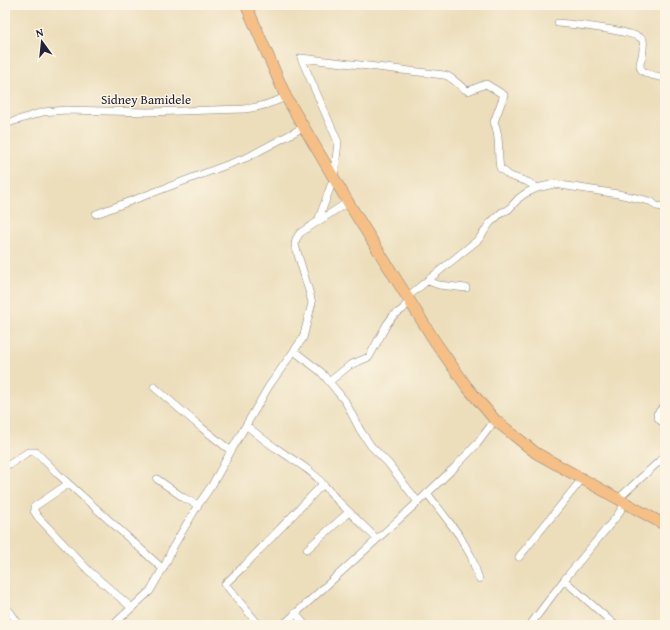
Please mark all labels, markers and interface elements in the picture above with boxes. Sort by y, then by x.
north arrow [22,22,62,62]
text: N [34,23,46,41]
street label: Sidney Bamidele [101,90,191,109]

